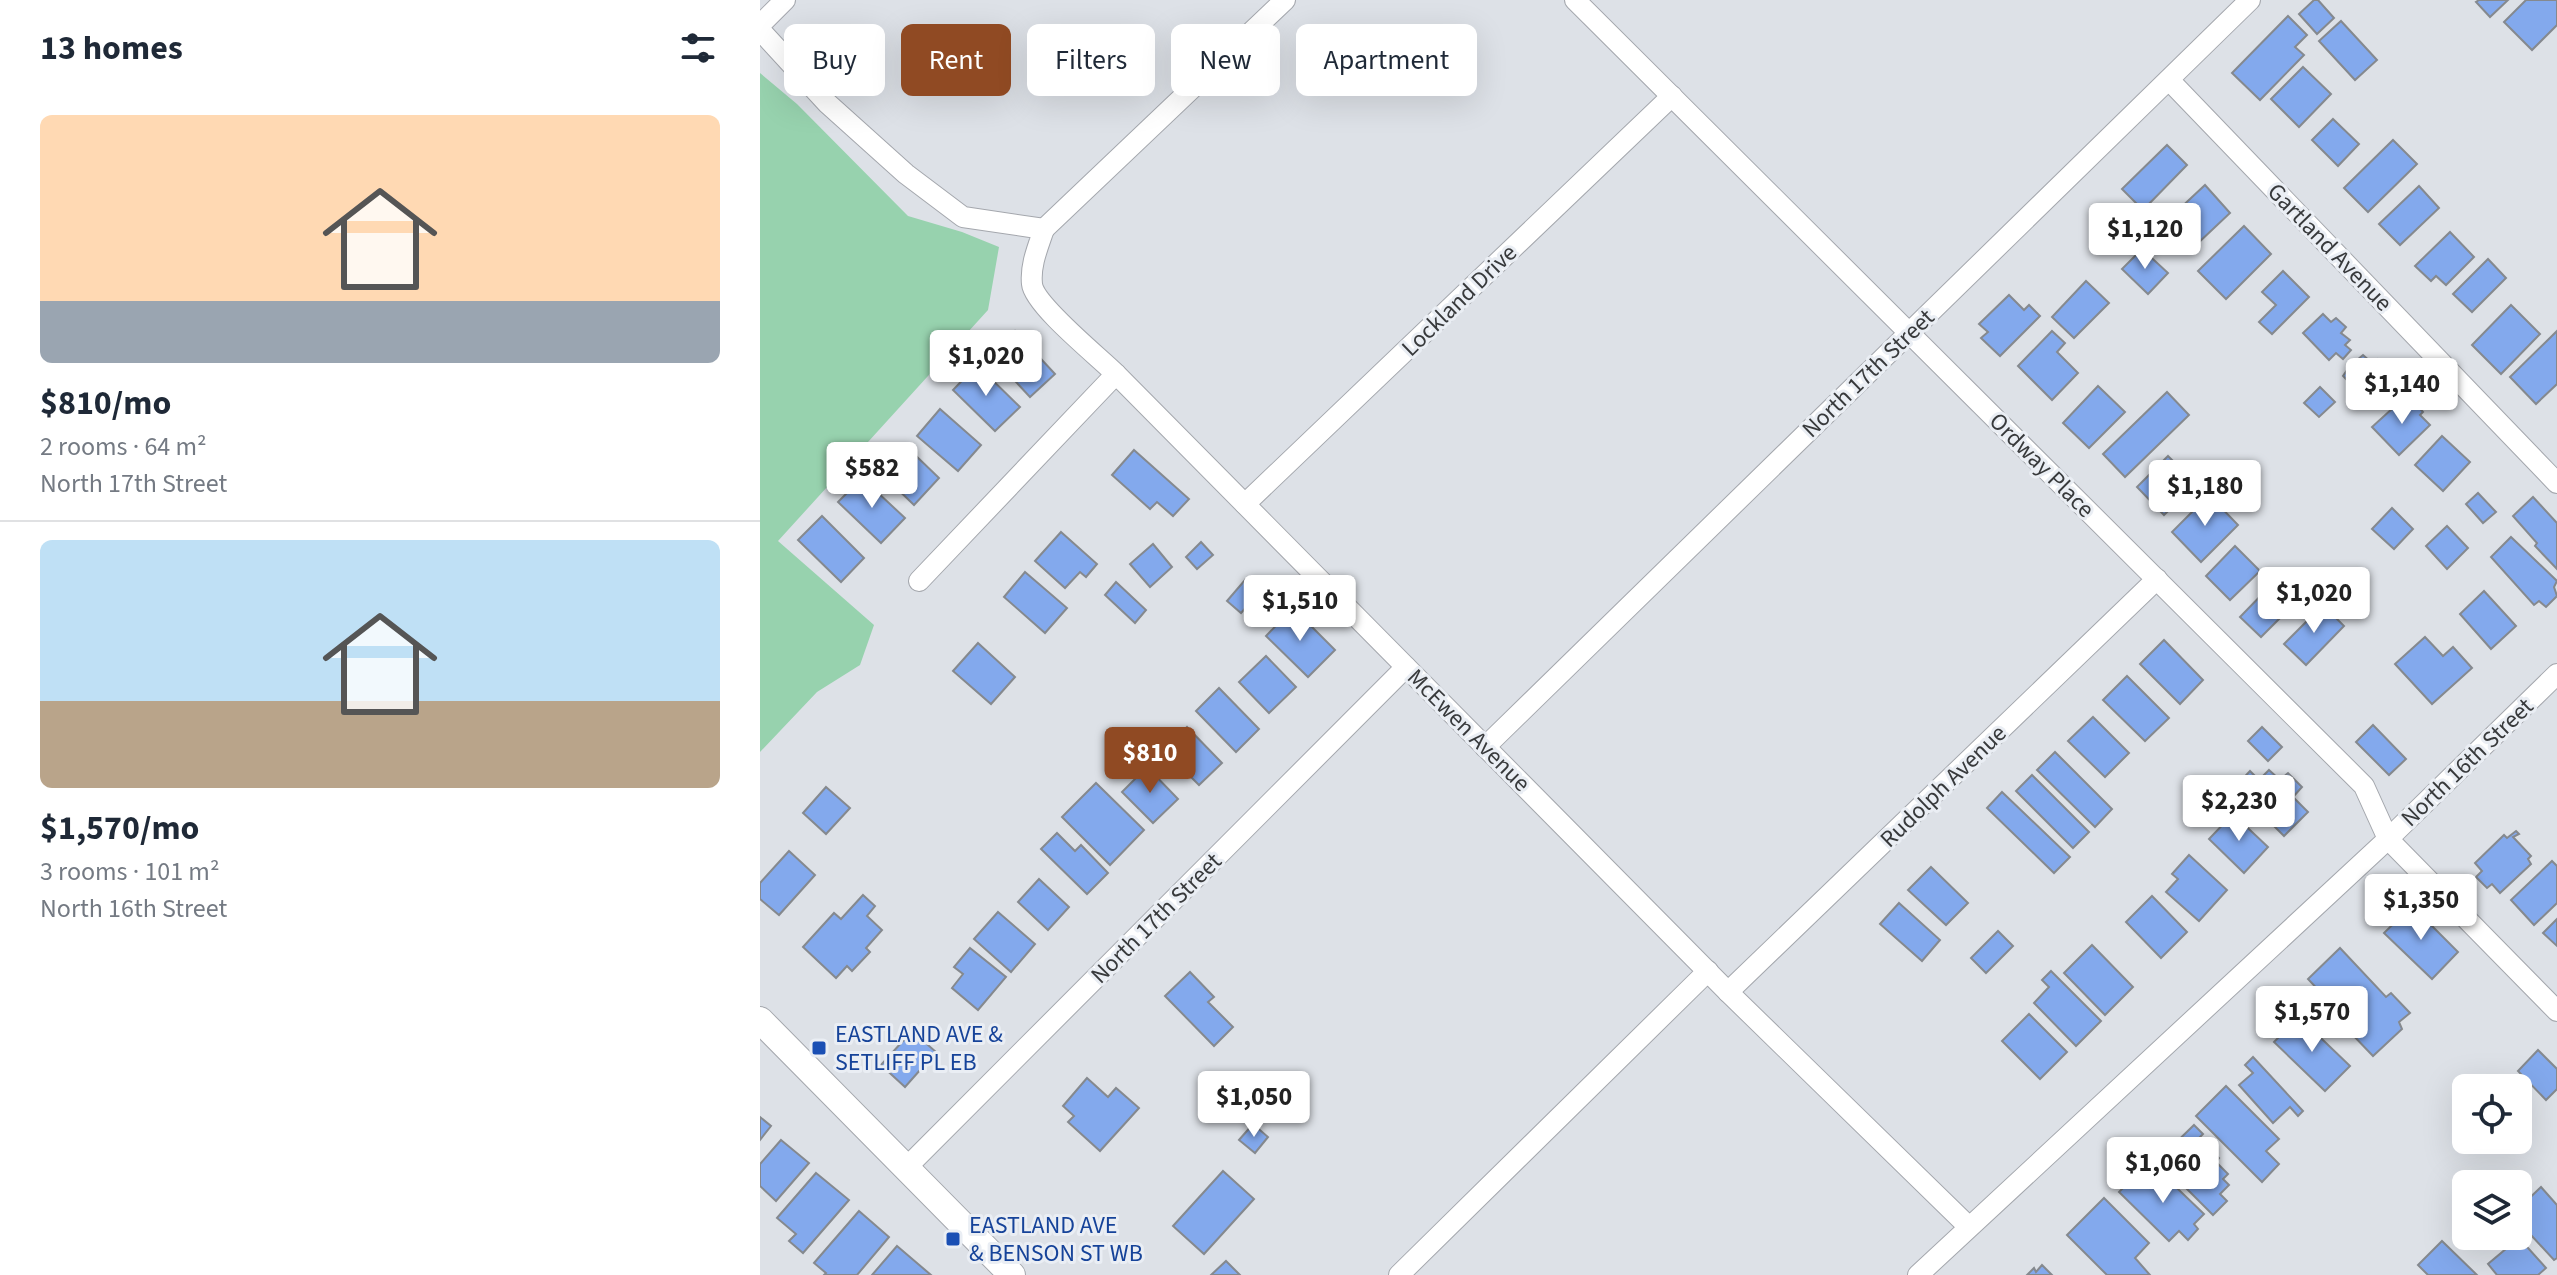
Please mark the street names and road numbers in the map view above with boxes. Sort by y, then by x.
street label: Gartland Avenue [2259,175,2400,319]
street label: Lockland Drive [1394,236,1525,365]
street label: North 17th Street [1794,301,1943,446]
street label: Ordway Place [1981,405,2102,526]
street label: McEwen Avenue [1399,661,1538,800]
street label: North 16th Street [2393,690,2542,835]
street label: Rudolph Avenue [1872,717,2015,856]
street label: North 17th Street [1083,845,1230,992]

